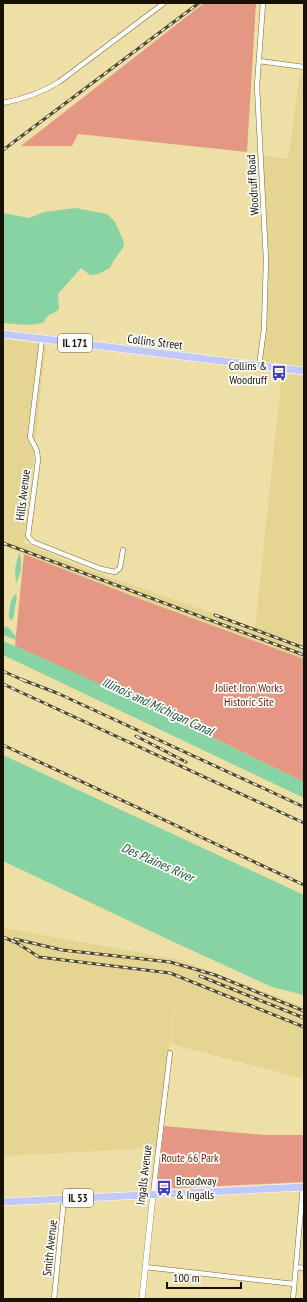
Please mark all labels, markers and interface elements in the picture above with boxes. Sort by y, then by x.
street label: Woodruff Road [243,154,262,216]
street label: Collins Street [127,331,184,352]
road number: IL 171 [58,334,92,352]
place label: Collins & Woodruff [229,358,268,387]
bus stop icon: Collins & Woodruff [270,364,288,382]
street label: Hills Avenue [12,469,33,521]
water label: Illinois and Michigan Canal [99,673,218,741]
park label: Joliet Iron Works Historic Site [214,680,283,709]
water label: Des Plaines River [119,839,199,887]
street label: Ingalls Avenue [132,1144,155,1206]
park label: Route 66 Park [161,1150,219,1165]
place label: Broadway & Ingalls [176,1173,217,1202]
bus stop icon: Broadway & Ingalls [155,1179,173,1197]
road number: IL 53 [63,1189,93,1207]
street label: Smith Avenue [39,1219,60,1277]
scale bar [167,1264,241,1290]
text: 100 m [173,1270,200,1285]

